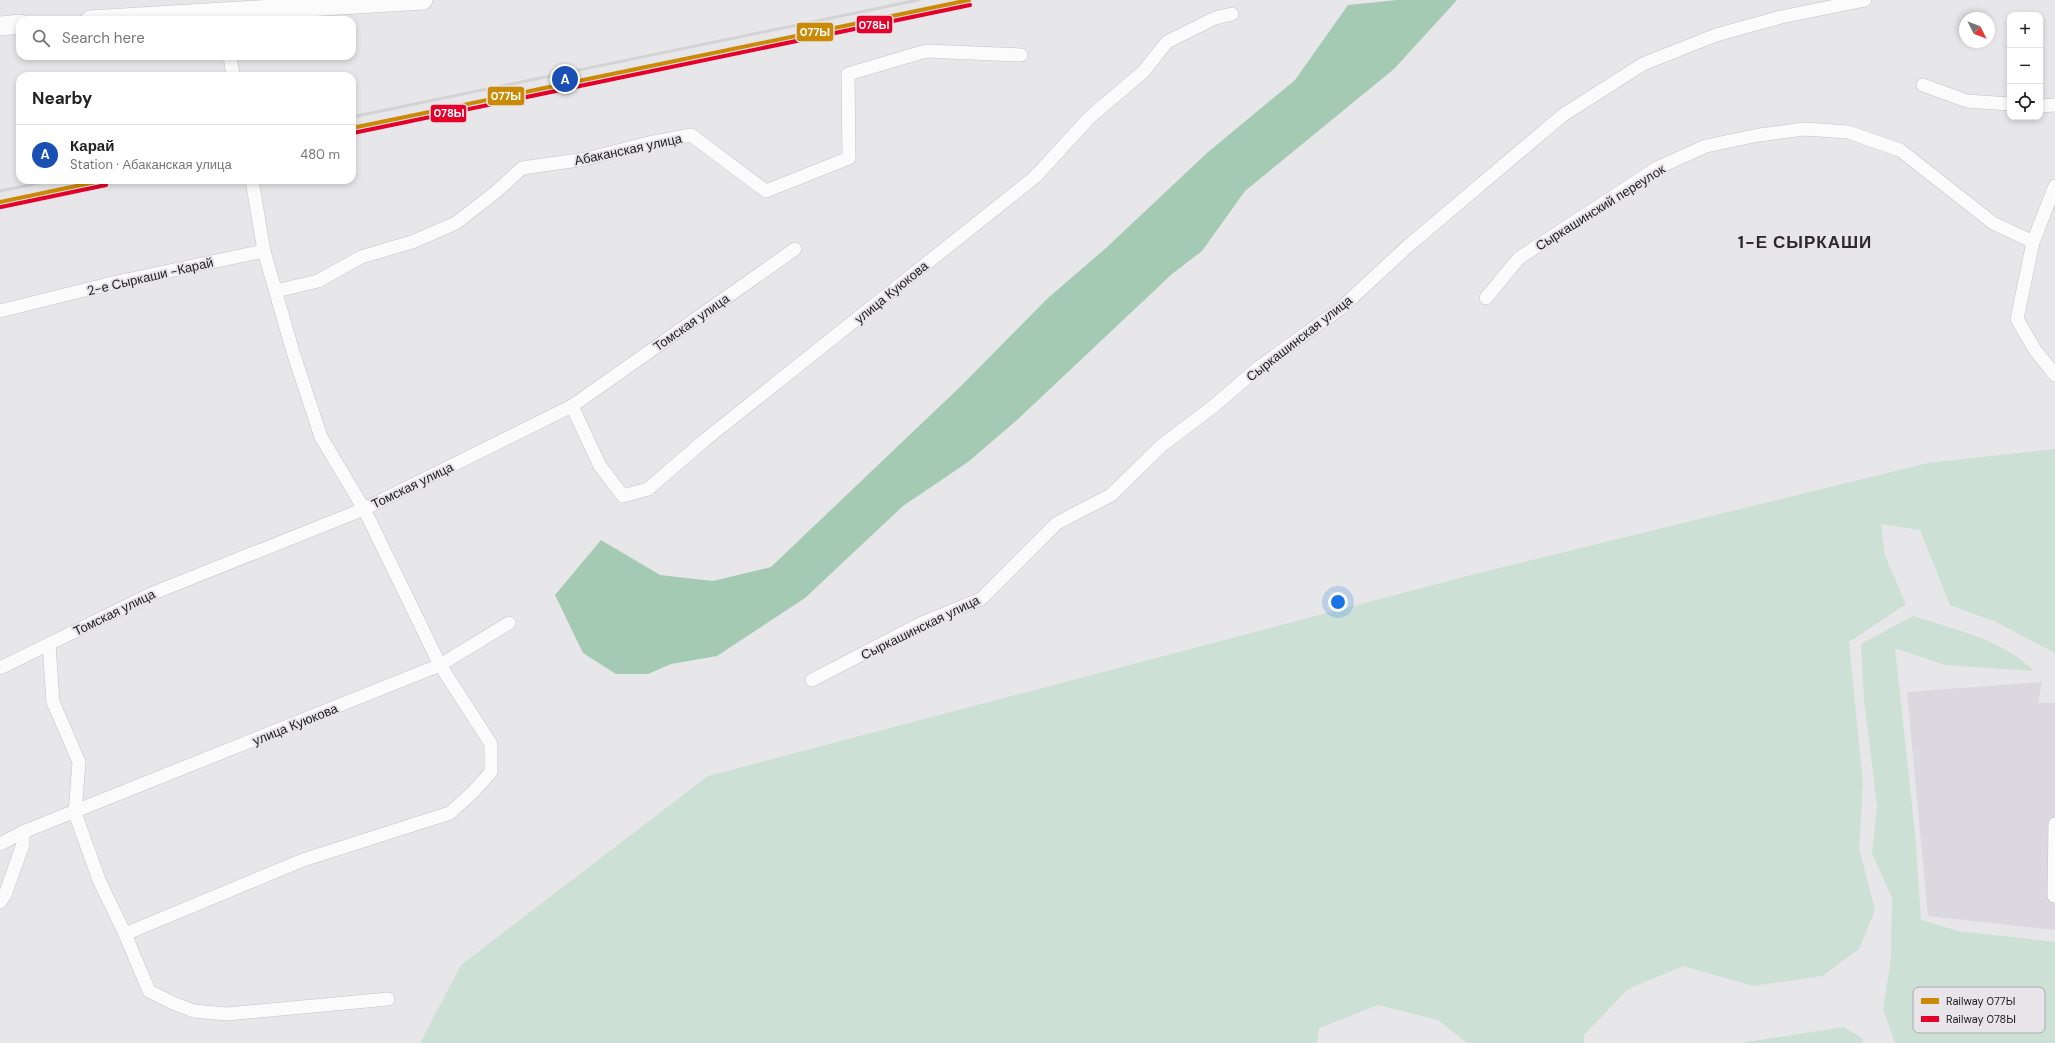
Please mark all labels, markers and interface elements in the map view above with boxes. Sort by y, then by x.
north arrow [1959,12,1995,48]
map controls [2007,12,2043,120]
button: + [2007,12,2043,48]
line badge: 078Ы [856,15,893,34]
search box [16,16,356,60]
text: 078Ы [858,18,890,32]
line badge: 077Ы [796,22,834,42]
text: 077Ы [800,25,830,39]
icon: search [30,27,52,49]
text: Search here [62,28,145,48]
button: − [2007,48,2043,84]
pin: A [552,64,578,94]
button: locate [2007,84,2043,120]
line badge: 077Ы [487,86,525,106]
text: Nearby [32,87,92,109]
text: 077Ы [491,89,521,103]
line badge: 078Ы [430,104,467,123]
text: 078Ы [433,106,465,120]
street label: Абаканская улица [573,130,684,169]
text: Карай [70,136,114,156]
text: A [40,146,50,163]
text: 480 m [300,146,340,163]
text: Station · Абаканская улица [70,156,232,173]
street label: Сыркашинский переулок [1532,160,1668,254]
district label: 1-Е СЫРКАШИ [1738,231,1872,253]
street label: 2-е Сыркаши -Карай [85,254,215,299]
street label: улица Куюкова [851,257,932,327]
street label: Томская улица [650,289,733,355]
street label: Сыркашинская улица [1243,291,1356,385]
street label: Томская улица [368,458,457,513]
street label: Томская улица [70,585,159,640]
street label: Сыркашинская улица [858,591,983,664]
your location [1328,592,1348,612]
street label: улица Куюкова [250,699,341,749]
legend [1913,987,2045,1033]
text: Railway 077Ы [1946,994,2015,1008]
text: Railway 078Ы [1946,1012,2016,1026]

